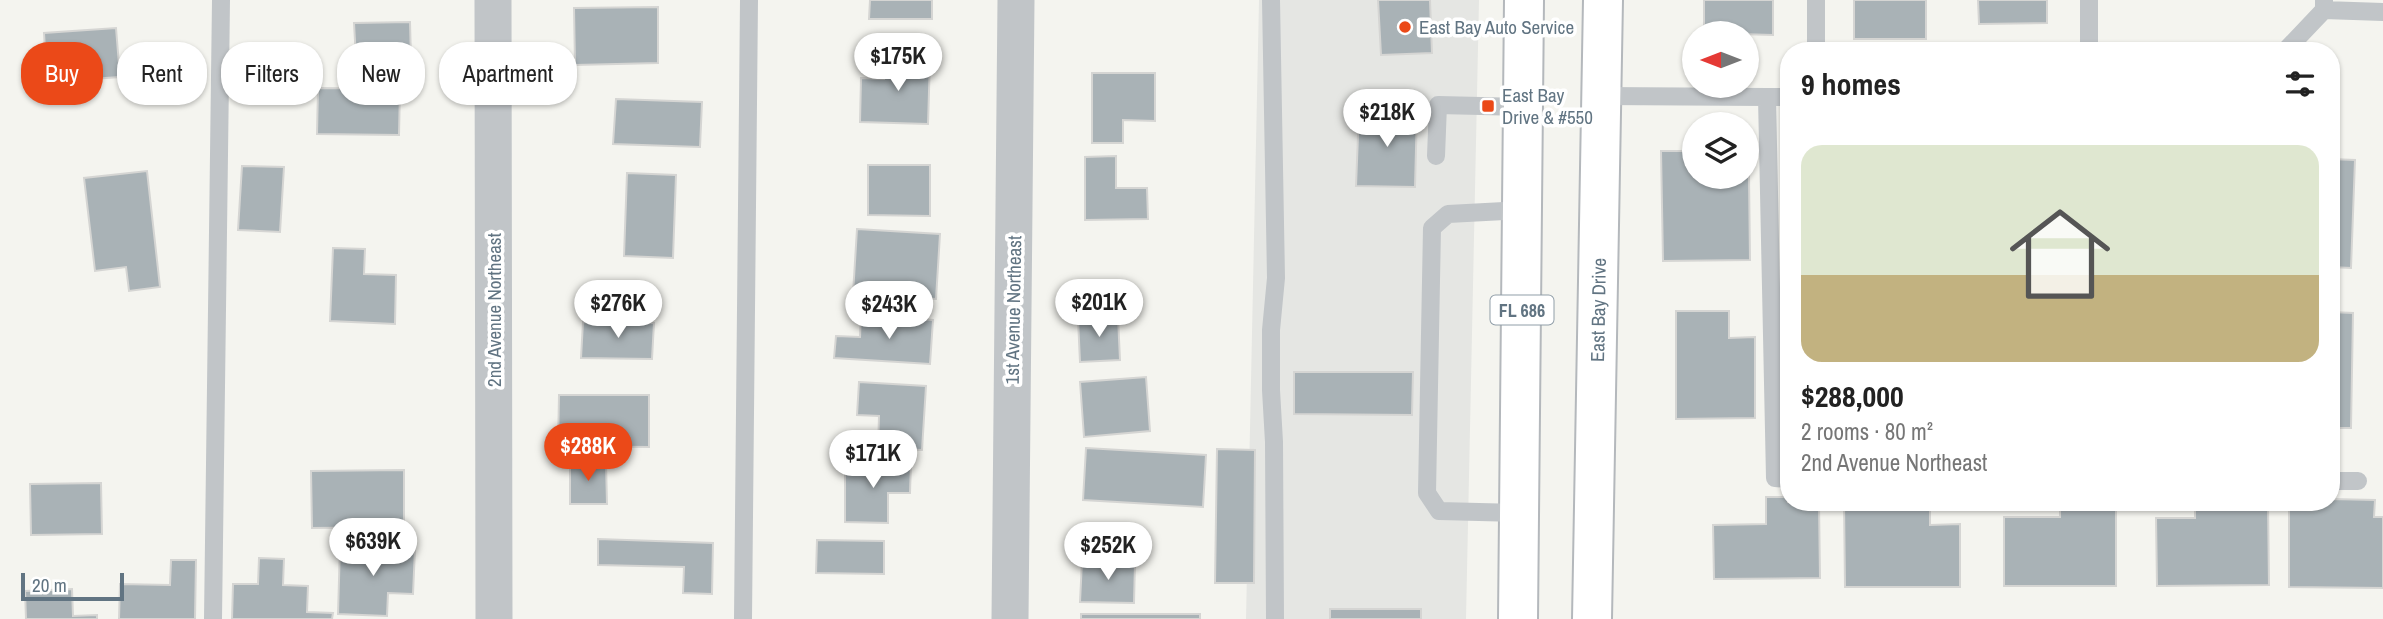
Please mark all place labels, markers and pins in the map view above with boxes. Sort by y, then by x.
place label: East Bay Auto Service [1419,14,1574,40]
marker: East Bay Auto Service [1397,19,1413,35]
pin: $175K [849,34,947,93]
place label: East Bay Drive & #550 [1502,82,1593,130]
pin: $218K [1338,90,1436,149]
marker: East Bay Drive & #550 [1480,98,1496,114]
pin: $276K [569,280,667,340]
pin: $201K [1050,280,1148,339]
pin: $243K [840,282,938,341]
pin: $288K [539,424,637,483]
pin: $171K [824,430,922,490]
pin: $639K [324,518,422,578]
pin: $252K [1059,522,1157,582]

